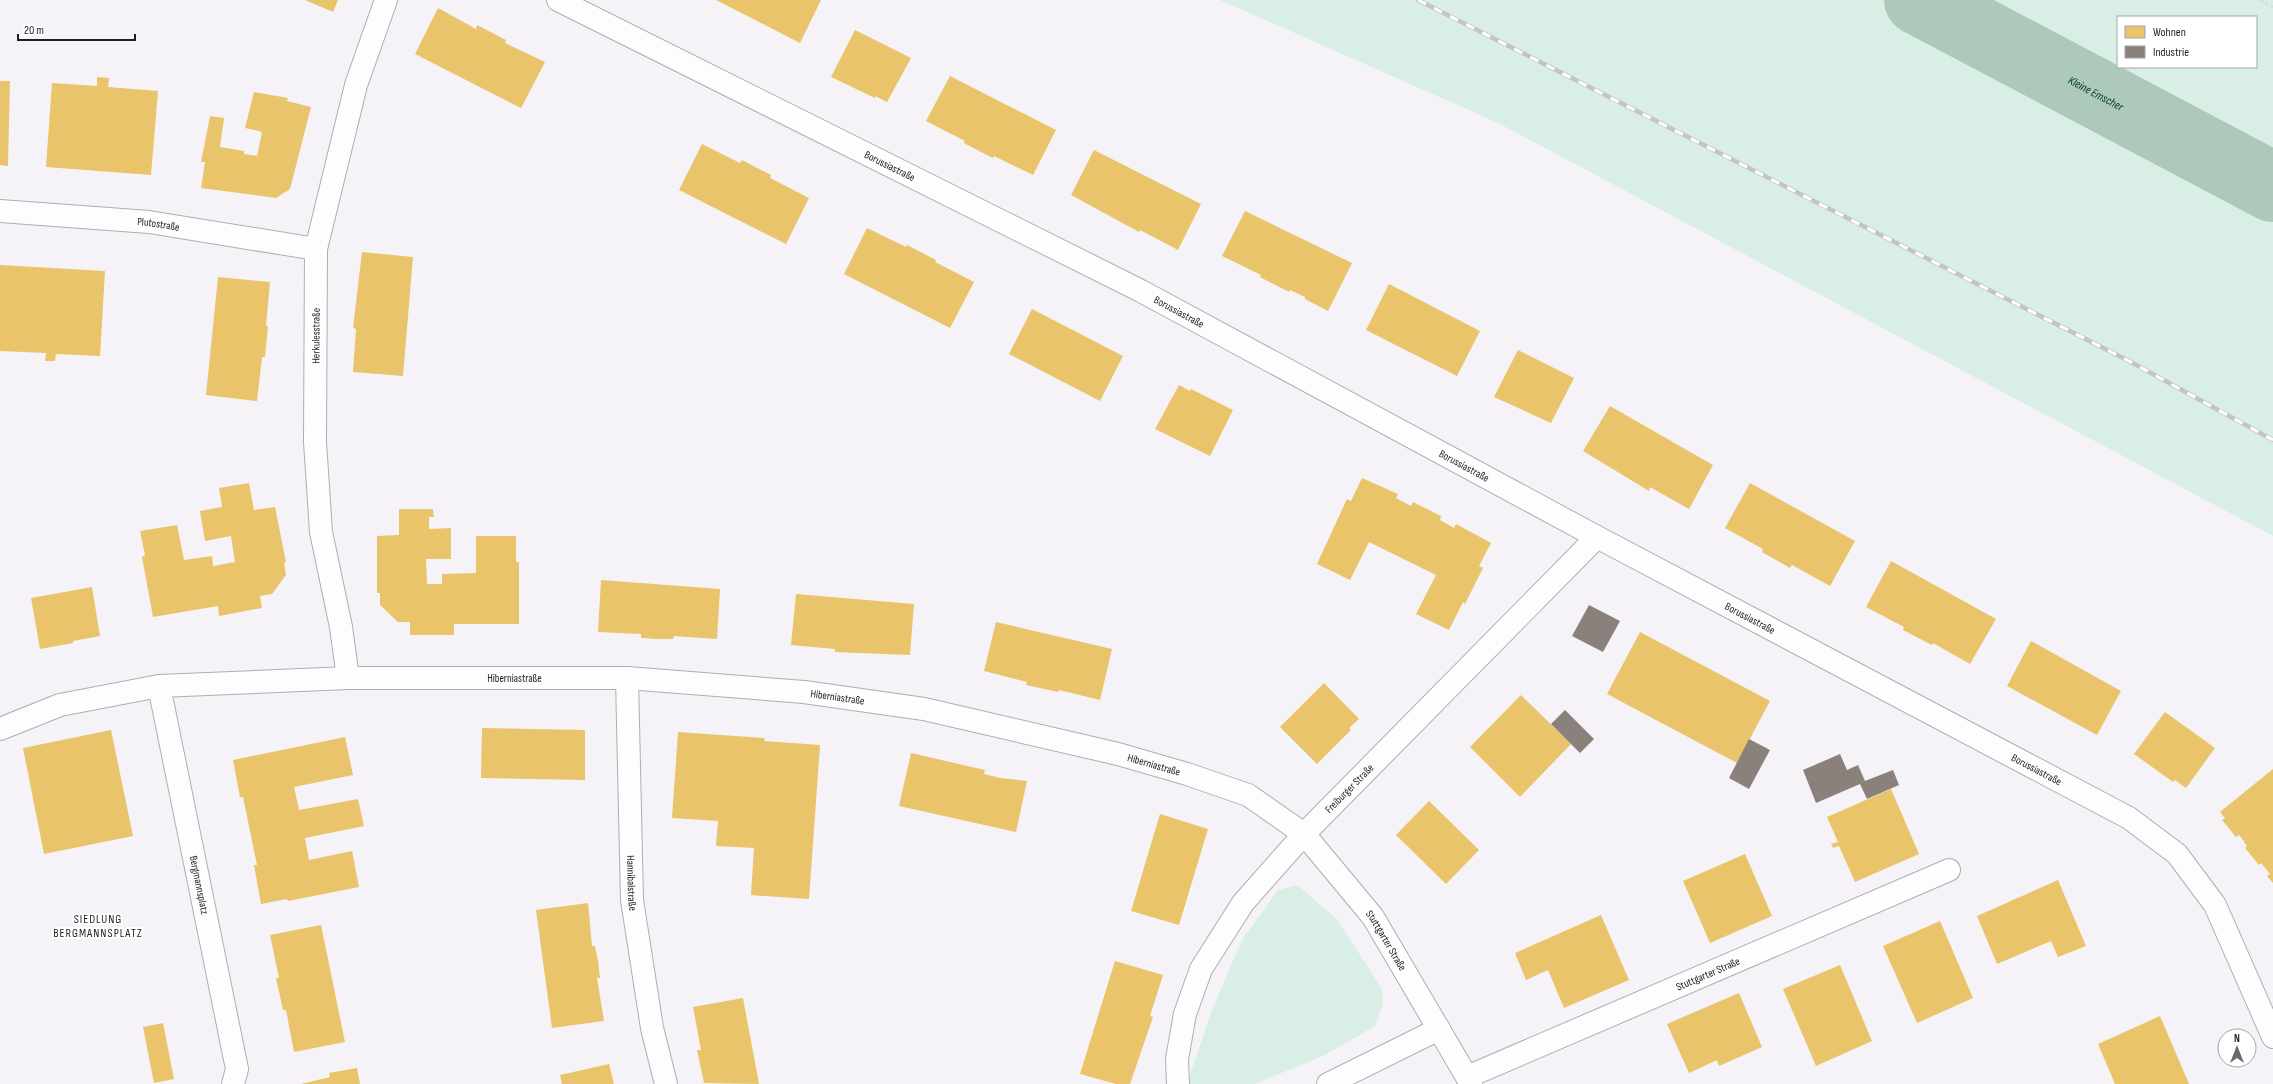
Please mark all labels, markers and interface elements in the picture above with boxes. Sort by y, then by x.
scale bar [18,16,135,42]
legend [2117,16,2257,68]
text: 20 m [24,23,44,38]
text: Wohnen [2153,25,2186,40]
text: Industrie [2153,45,2189,60]
water label: Kleine Emscher [2065,73,2126,115]
street label: Borussiastraße [862,148,917,184]
street label: Plutostraße [137,215,181,234]
street label: Borussiastraße [1152,293,1206,331]
street label: Herkulesstraße [309,308,323,364]
street label: Borussiastraße [1437,447,1491,485]
street label: Borussiastraße [1723,600,1777,637]
street label: Hiberniastraße [487,672,542,685]
street label: Hiberniastraße [810,687,865,707]
street label: Hiberniastraße [1126,751,1182,779]
street label: Borussiastraße [2009,751,2064,788]
street label: Freiburger Straße [1322,761,1376,816]
street label: Bergmannsplatz [187,855,211,916]
street label: Hannibalstraße [624,855,640,912]
street label: Stuttgarter Straße [1363,908,1409,973]
district label: SIEDLUNG BERGMANNSPLATZ [53,912,143,941]
street label: Stuttgarter Straße [1674,955,1742,994]
north arrow [2217,1028,2257,1068]
text: N [2234,1032,2240,1045]

